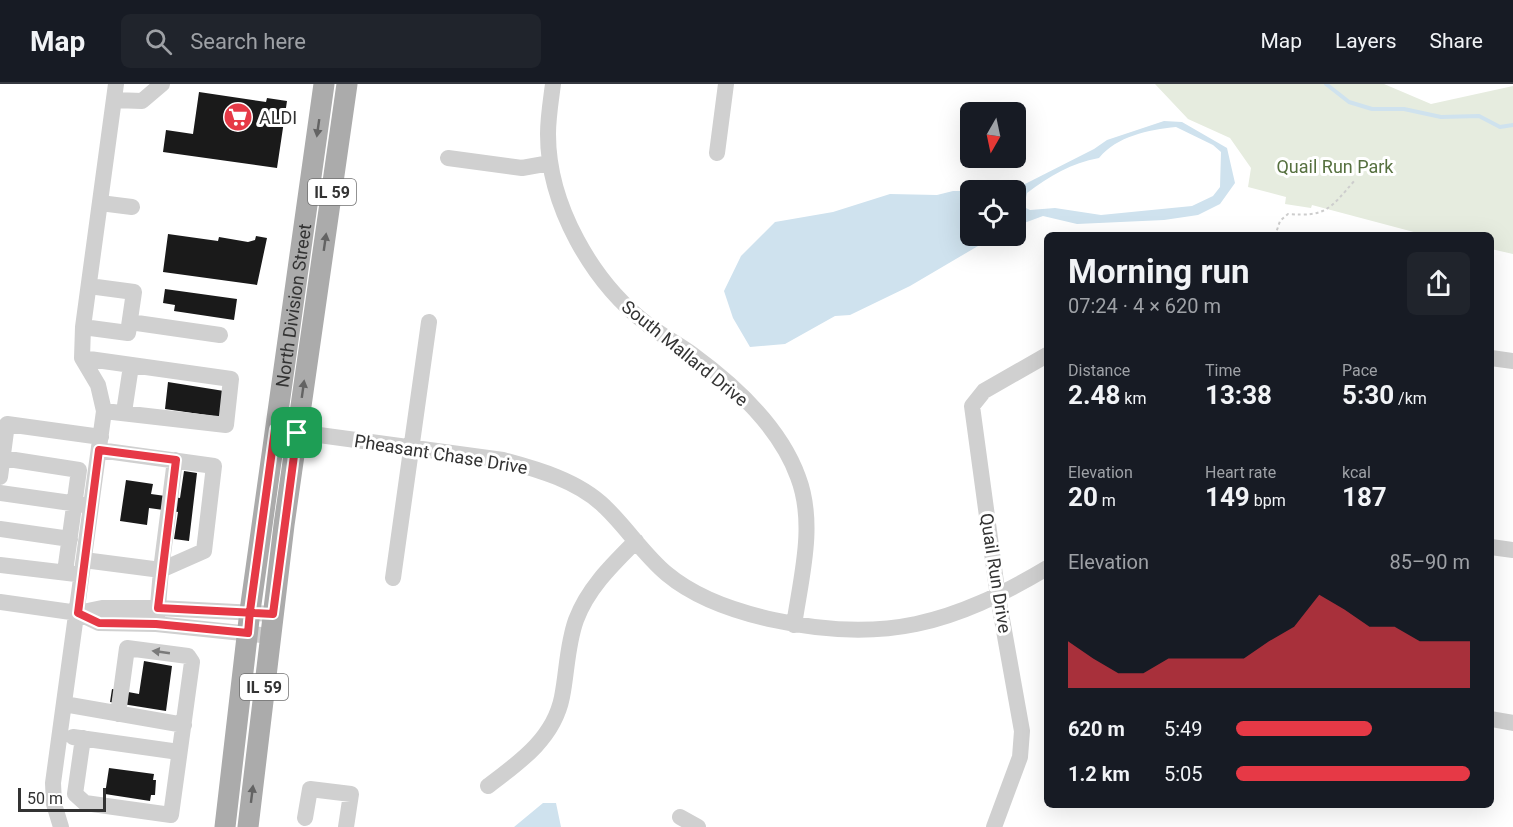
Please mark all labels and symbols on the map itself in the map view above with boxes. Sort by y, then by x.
supermarket icon: ALDI [222,101,254,133]
north arrow [960,102,1026,168]
place label: ALDI [259,107,297,128]
one-way arrow [314,118,323,137]
park label: Quail Run Park [1276,156,1394,177]
road number: IL 59 [308,179,356,205]
street label: North Division Street [271,222,315,389]
one-way arrow [320,233,329,252]
street label: South Mallard Drive [618,296,752,410]
one-way arrow [299,379,308,398]
pin [271,407,322,458]
street label: Pheasant Chase Drive [353,430,529,478]
street label: Quail Run Drive [976,512,1016,634]
one-way arrow [152,648,171,657]
road number: IL 59 [240,674,288,700]
one-way arrow [247,784,257,803]
scale bar [18,785,106,812]

